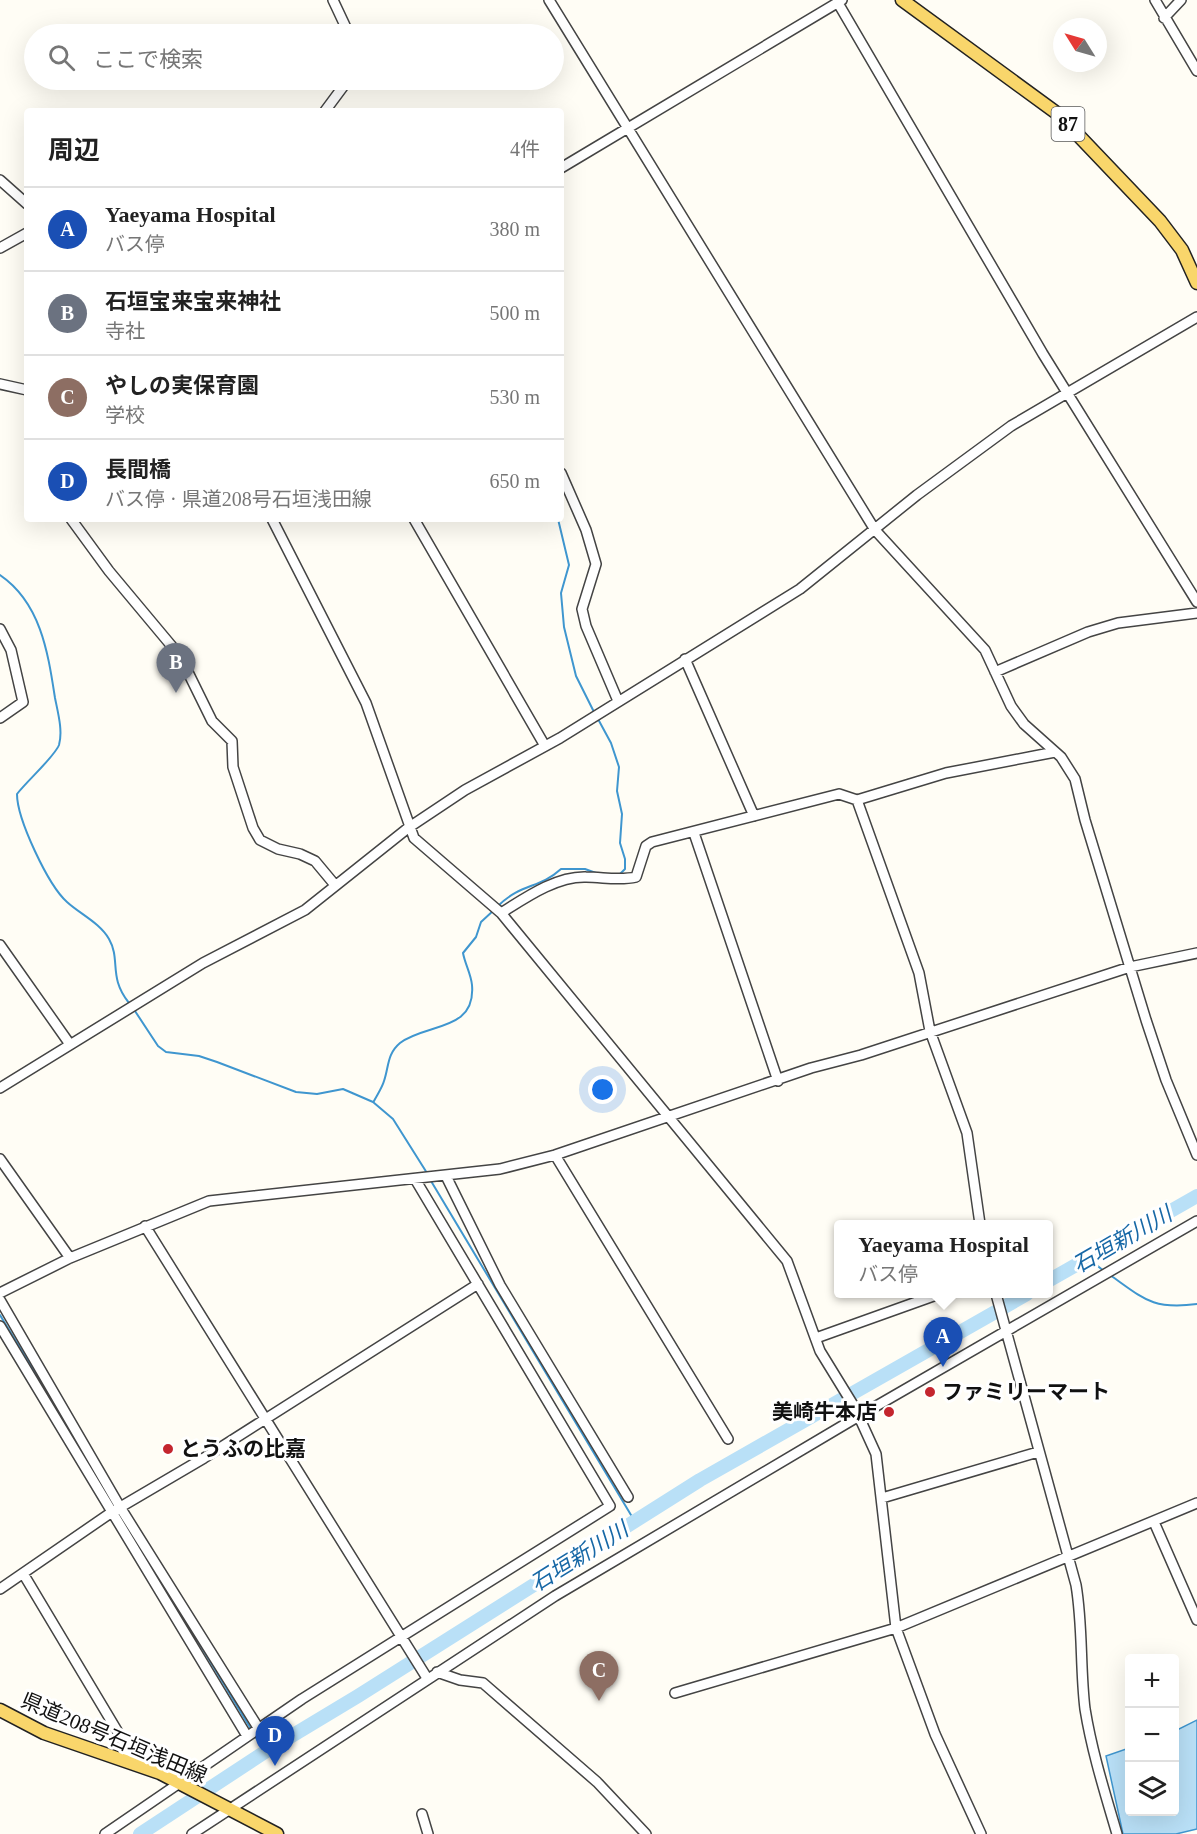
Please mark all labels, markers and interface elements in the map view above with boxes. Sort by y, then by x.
north arrow [1053,18,1107,72]
search box [24,24,564,90]
icon: search [45,41,78,74]
text: ここで検索 [93,47,203,72]
road number: 87 [1052,107,1084,141]
text: 周辺 [48,136,100,165]
text: 4件 [510,138,540,160]
text: Yaeyama Hospital [105,202,276,227]
text: A [60,218,75,240]
text: 380 m [489,218,540,240]
text: バス停 [105,233,165,255]
text: 石垣宝来宝来神社 [105,289,281,314]
text: B [61,302,74,324]
text: 500 m [489,302,540,324]
text: 寺社 [105,320,145,342]
text: やしの実保育園 [105,373,259,398]
text: C [60,386,75,408]
text: 530 m [489,386,540,408]
text: 学校 [105,404,145,426]
text: 長間橋 [105,457,171,482]
text: D [60,470,75,492]
text: 650 m [489,470,540,492]
text: バス停 · 県道208号石垣浅田線 [105,488,372,510]
pin: B [156,644,195,693]
your location [588,1075,617,1104]
water label: 石垣新川川 [1068,1200,1178,1278]
popup [834,1220,1053,1298]
text: Yaeyama Hospital [858,1232,1029,1257]
text: バス停 [858,1263,918,1285]
pin: A [924,1318,962,1367]
place label: ファミリーマート [942,1380,1110,1404]
marker: ファミリーマート [923,1385,937,1399]
place label: 美崎牛本店 [772,1400,877,1424]
marker: 美崎牛本店 [882,1405,896,1419]
place label: とうふの比嘉 [180,1437,306,1461]
marker: とうふの比嘉 [161,1442,175,1456]
water label: 石垣新川川 [526,1516,634,1596]
pin: C [580,1652,618,1701]
map controls [1125,1654,1179,1816]
button: + [1125,1654,1179,1708]
street label: 県道208号石垣浅田線 [17,1688,211,1788]
button: − [1125,1708,1179,1762]
pin: D [256,1716,294,1766]
button: layers [1125,1762,1179,1816]

